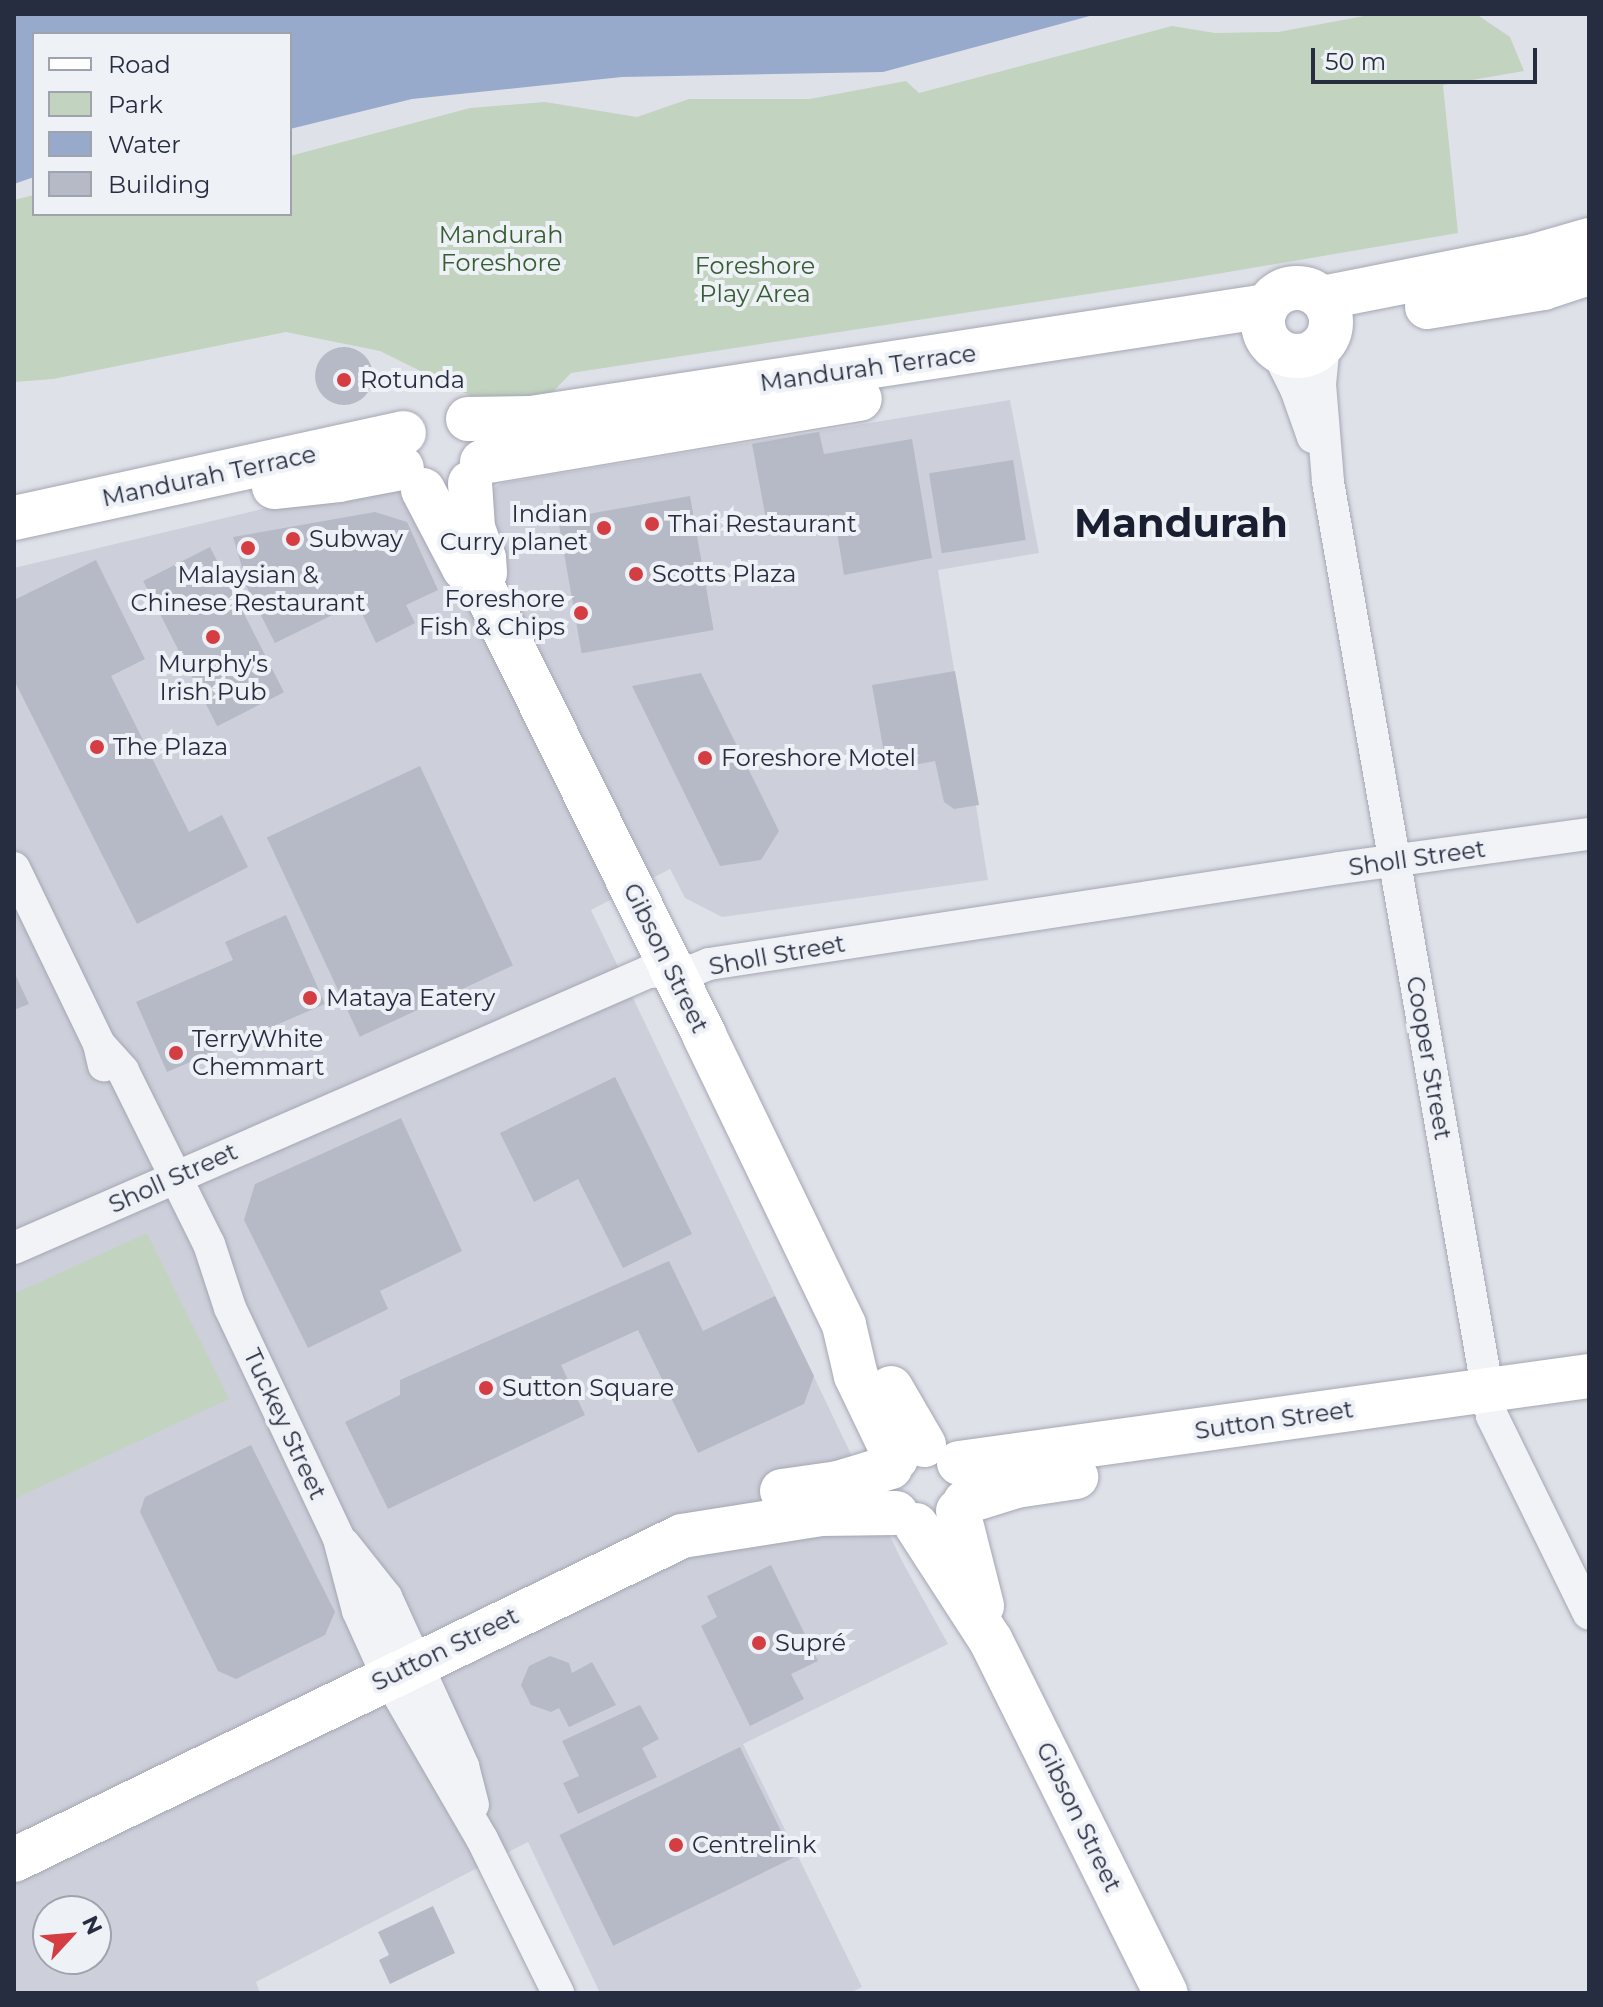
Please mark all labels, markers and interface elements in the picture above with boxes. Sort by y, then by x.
legend [32,32,292,216]
scale bar [1315,32,1541,82]
text: 50 m [1325,47,1386,76]
text: Road [108,50,171,79]
text: Park [108,90,163,119]
text: Water [108,130,181,159]
text: Building [108,170,211,199]
park label: Mandurah Foreshore [439,221,563,277]
park label: Foreshore Play Area [695,252,815,308]
street label: Mandurah Terrace [758,339,978,397]
place label: Rotunda [360,366,465,394]
marker: Rotunda [335,371,353,389]
street label: Mandurah Terrace [99,439,319,513]
district label: Mandurah [1074,499,1288,547]
place label: Indian Curry planet [440,500,588,556]
place label: Thai Restaurant [668,510,857,538]
marker: Thai Restaurant [643,515,661,533]
marker: Indian Curry planet [595,519,613,537]
place label: Subway [309,525,403,553]
marker: Subway [284,530,302,548]
marker: Malaysian & Chinese Restaurant [239,539,257,557]
place label: Scotts Plaza [652,560,797,588]
place label: Malaysian & Chinese Restaurant [131,561,365,617]
marker: Scotts Plaza [627,565,645,583]
place label: Foreshore Fish & Chips [419,585,565,641]
marker: Foreshore Fish & Chips [572,604,590,622]
marker: Murphy's Irish Pub [204,628,222,646]
place label: Murphy's Irish Pub [158,650,268,706]
place label: The Plaza [113,733,228,761]
marker: The Plaza [88,738,106,756]
place label: Foreshore Motel [721,744,916,772]
marker: Foreshore Motel [696,749,714,767]
street label: Sholl Street [1347,834,1487,882]
street label: Gibson Street [617,878,715,1038]
street label: Sholl Street [707,929,847,981]
street label: Cooper Street [1400,974,1458,1142]
place label: Mataya Eatery [326,984,495,1012]
marker: Mataya Eatery [301,989,319,1007]
place label: TerryWhite Chemmart [192,1025,325,1081]
marker: TerryWhite Chemmart [167,1044,185,1062]
street label: Sholl Street [104,1137,242,1219]
street label: Tuckey Street [238,1344,332,1504]
place label: Sutton Square [502,1374,674,1402]
marker: Sutton Square [477,1379,495,1397]
street label: Sutton Street [1193,1395,1355,1445]
street label: Sutton Street [367,1601,523,1697]
place label: Supré [775,1629,846,1657]
marker: Supré [750,1634,768,1652]
street label: Gibson Street [1030,1737,1128,1897]
place label: Centrelink [692,1831,816,1859]
marker: Centrelink [667,1836,685,1854]
north arrow [32,1895,112,1975]
text: N [76,1911,108,1939]

